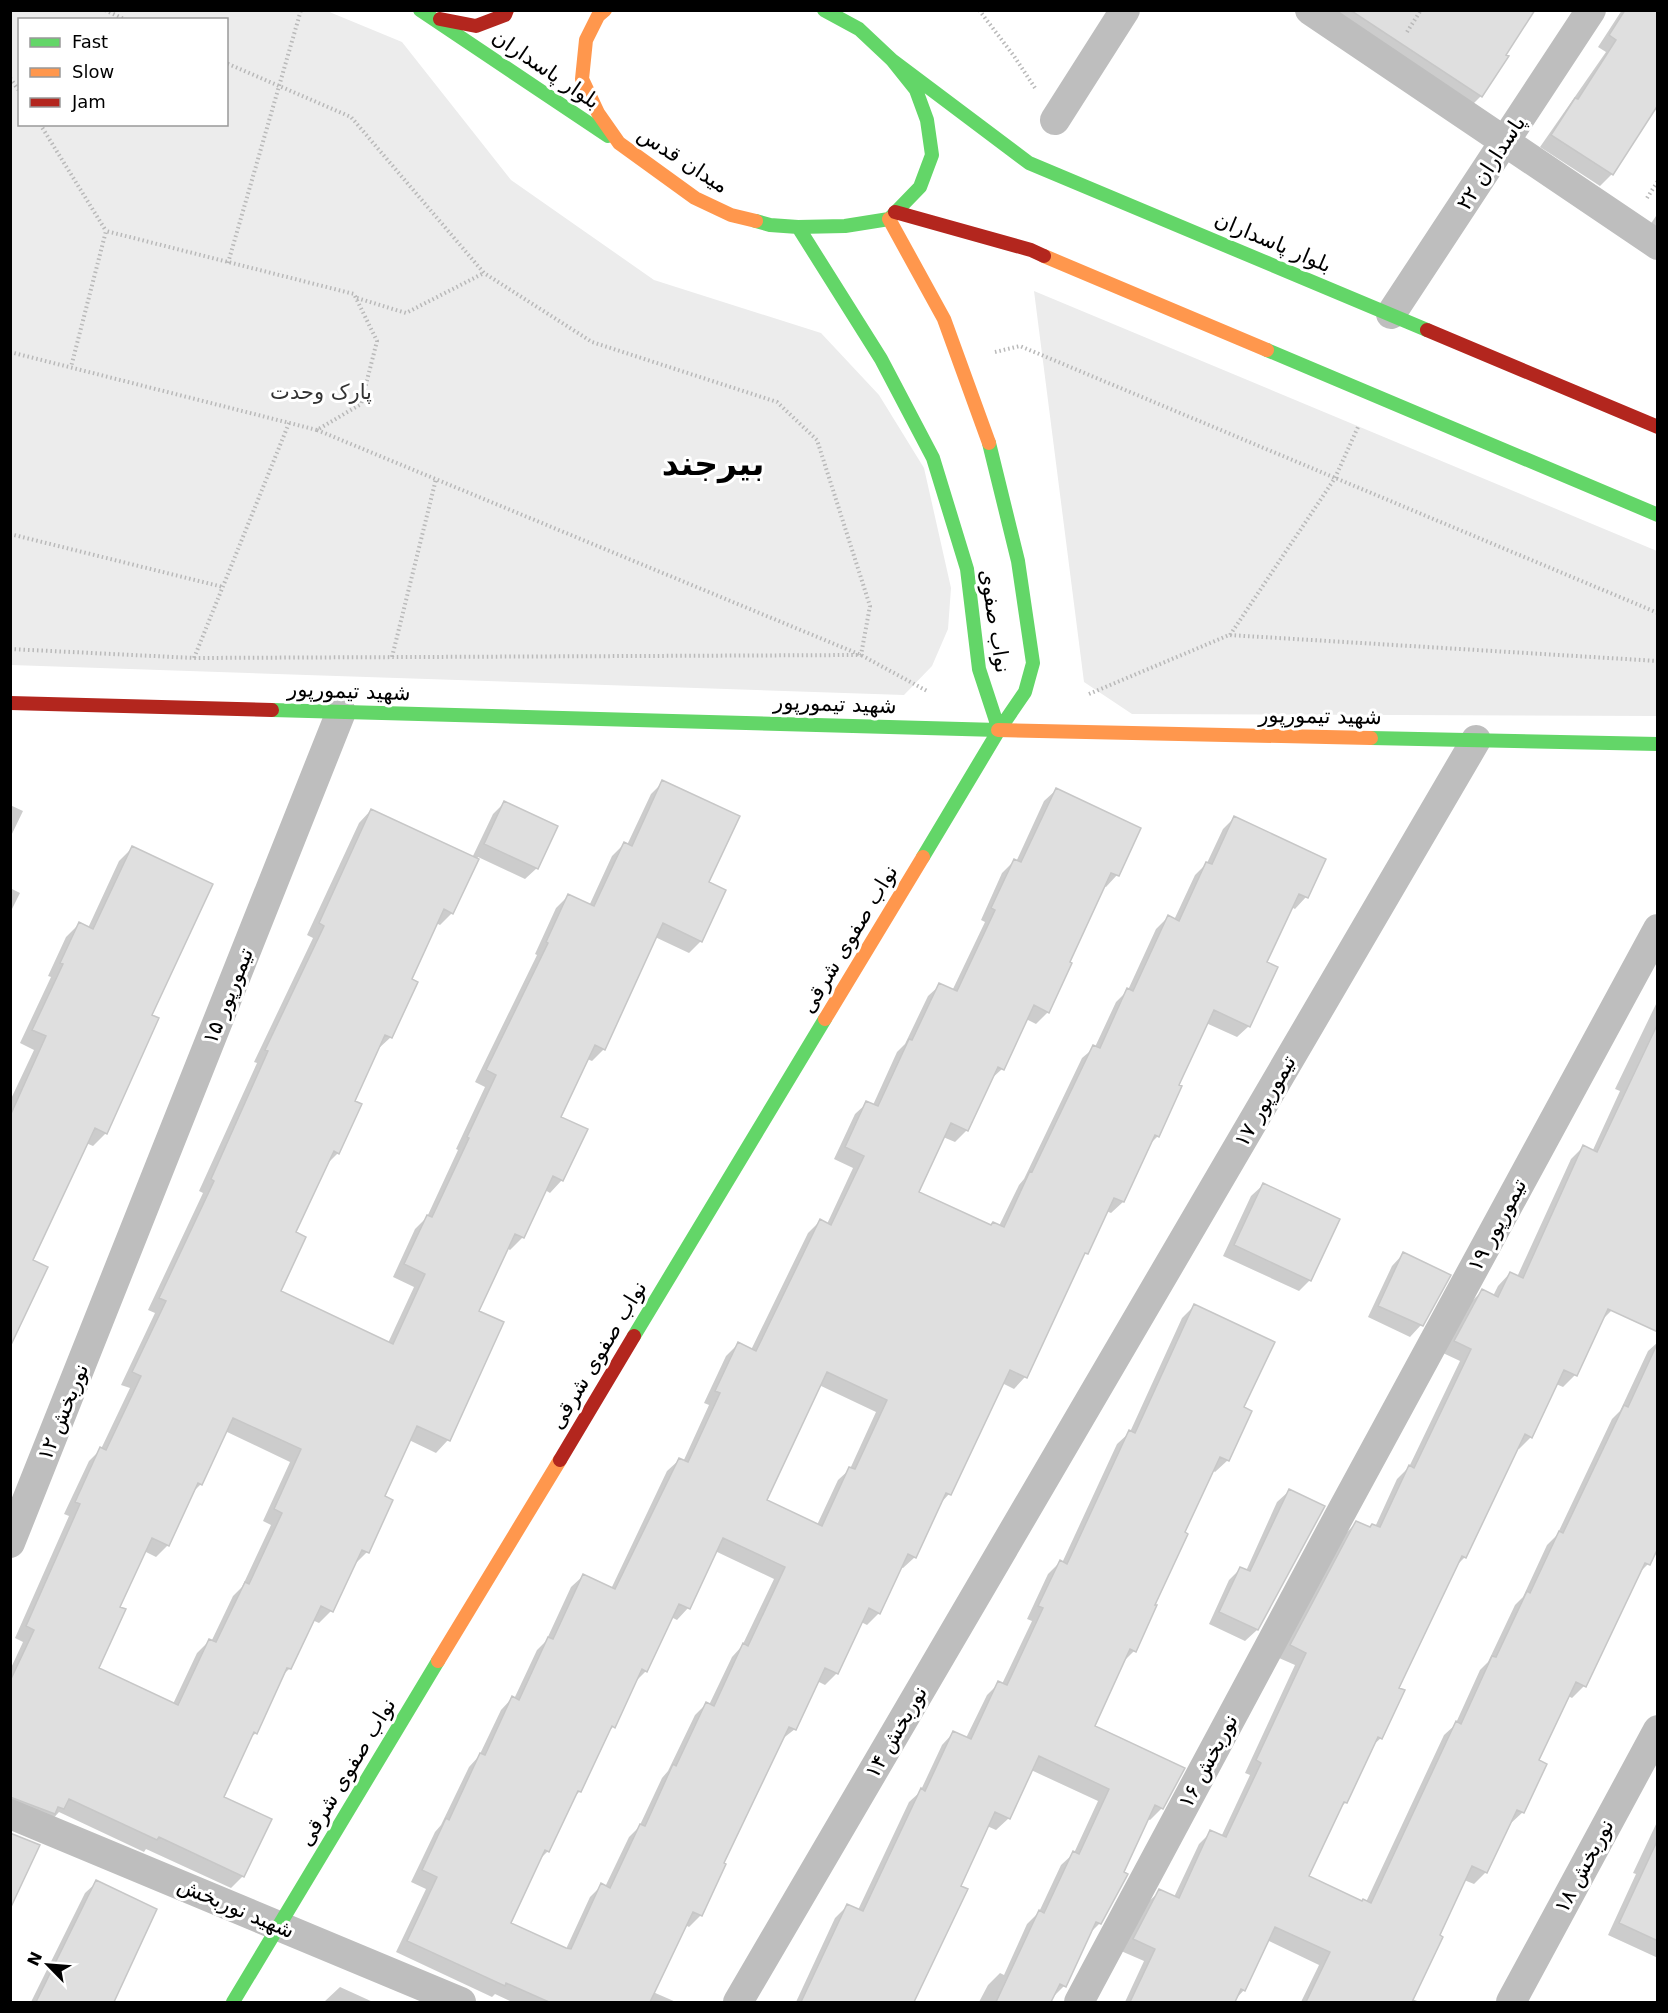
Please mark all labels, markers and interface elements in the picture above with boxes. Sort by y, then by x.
legend [18,18,228,126]
street label: بلوار پاسداران [488,24,604,114]
text: Fast [72,31,108,52]
text: Slow [72,61,114,82]
text: Jam [71,91,106,112]
street label: پاسداران ۲۲ [1452,111,1530,215]
street label: میدان قدس [633,122,733,198]
street label: بلوار پاسداران [1211,207,1335,277]
park label: پارک وحدت [270,380,372,404]
district label: بیرجند [662,444,764,484]
street label: نواب صفوی [975,567,1015,675]
street label: شهید تیمورپور [286,677,411,705]
street label: شهید تیمورپور [772,690,897,718]
street label: شهید تیمورپور [1257,703,1382,729]
street label: نواب صفوی شرقی [795,861,903,1017]
street label: تیمورپور ۱۵ [198,944,258,1047]
street label: تیمورپور ۱۷ [1229,1051,1301,1151]
street label: تیمورپور ۱۹ [1463,1174,1531,1275]
street label: نواب صفوی شرقی [544,1277,652,1433]
street label: نوربخش ۱۲ [33,1360,93,1464]
street label: نوربخش ۱۴ [860,1682,932,1782]
street label: نواب صفوی شرقی [293,1694,401,1850]
street label: نوربخش ۱۶ [1173,1710,1243,1812]
street label: نوربخش ۱۸ [1549,1815,1619,1917]
street label: شهید نوربخش [174,1873,298,1943]
north arrow [18,1935,78,1995]
text: N [23,1949,46,1969]

